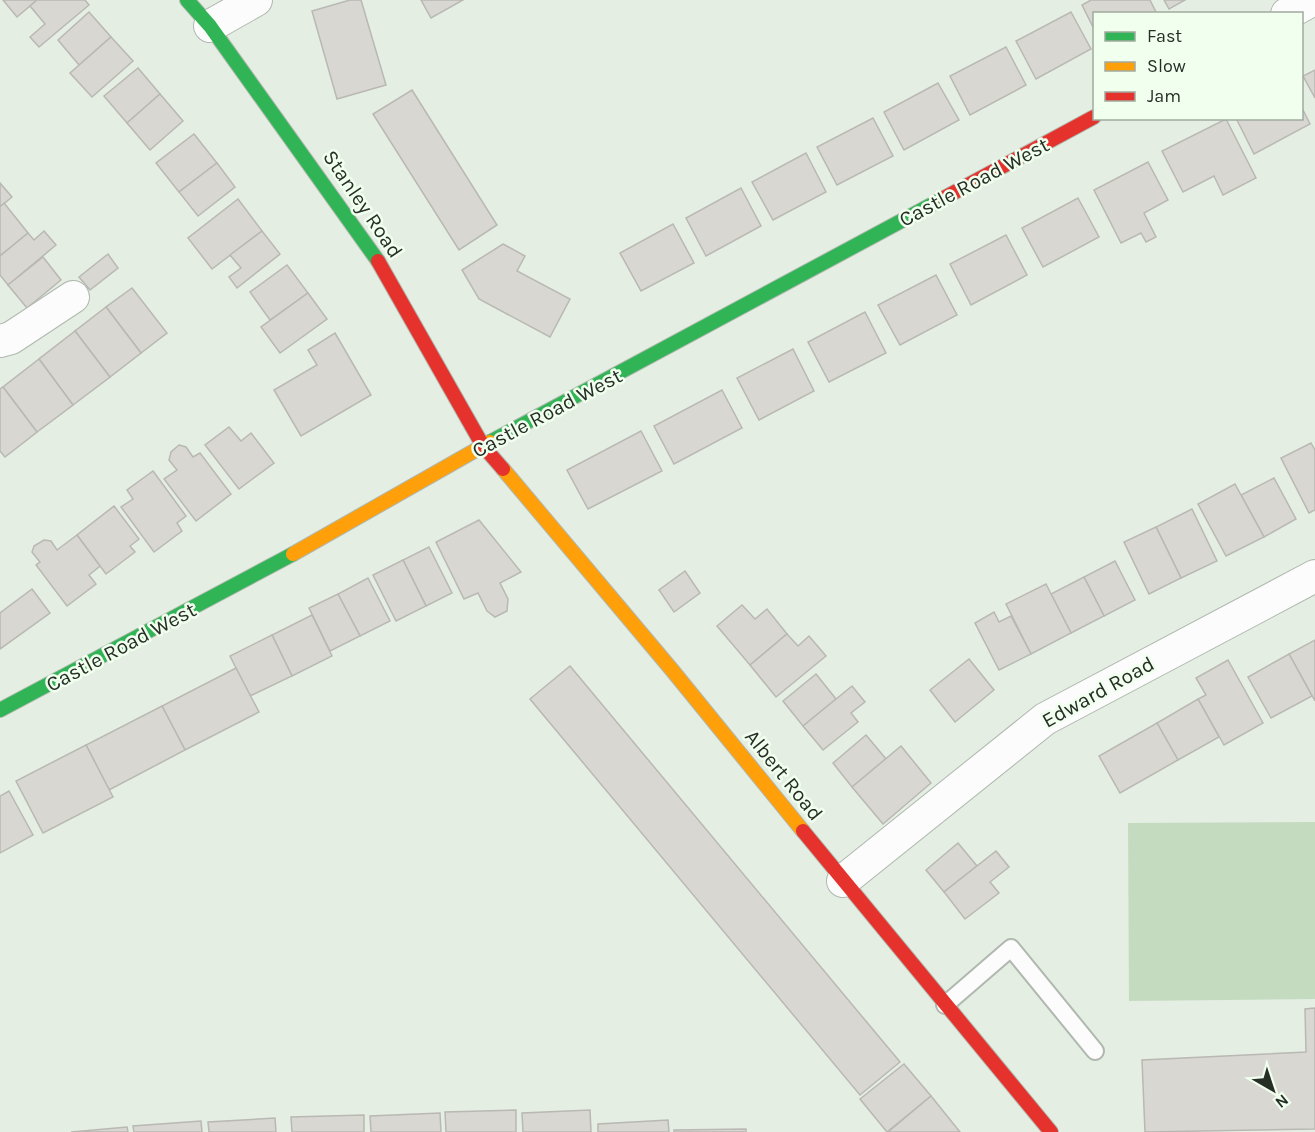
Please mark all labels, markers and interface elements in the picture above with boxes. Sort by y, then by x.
legend [1093,12,1303,120]
text: Fast [1147,25,1182,47]
text: Slow [1147,55,1186,77]
text: Jam [1147,85,1181,107]
street label: Castle Road West [895,132,1053,232]
street label: Stanley Road [318,146,408,262]
street label: Castle Road West [468,363,626,463]
street label: Castle Road West [42,597,200,697]
street label: Edward Road [1038,651,1158,733]
street label: Albert Road [740,725,828,825]
north arrow [1243,1060,1303,1120]
text: N [1272,1090,1293,1112]

